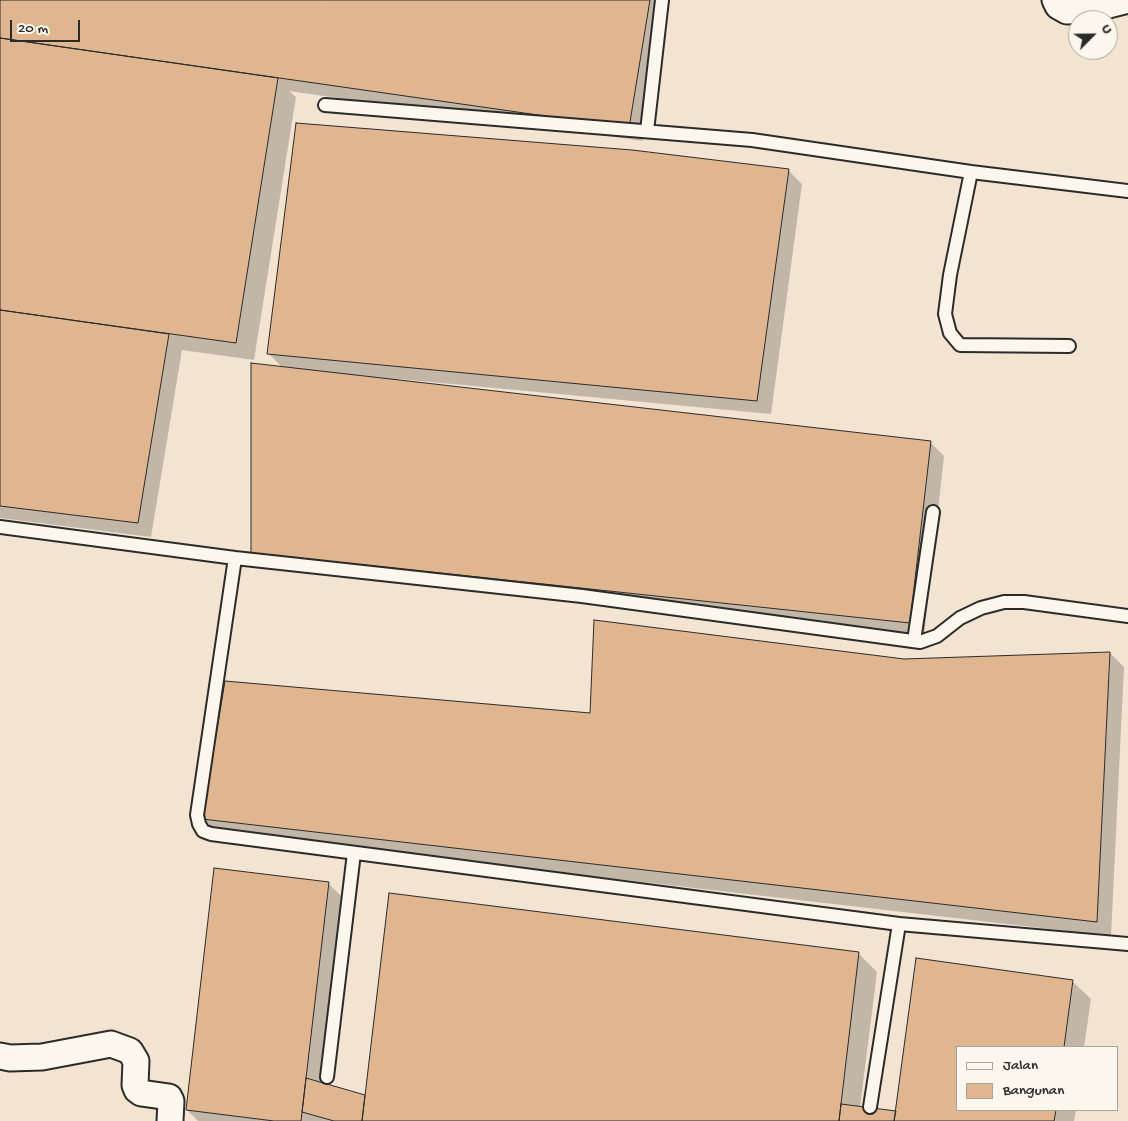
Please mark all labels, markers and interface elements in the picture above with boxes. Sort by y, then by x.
scale bar [12,10,82,42]
north arrow [1068,10,1118,60]
text: 20 m [18,20,48,38]
text: U [1097,22,1116,36]
legend [956,1046,1118,1111]
text: Jalan [1003,1057,1038,1075]
text: Bangunan [1003,1082,1064,1100]

